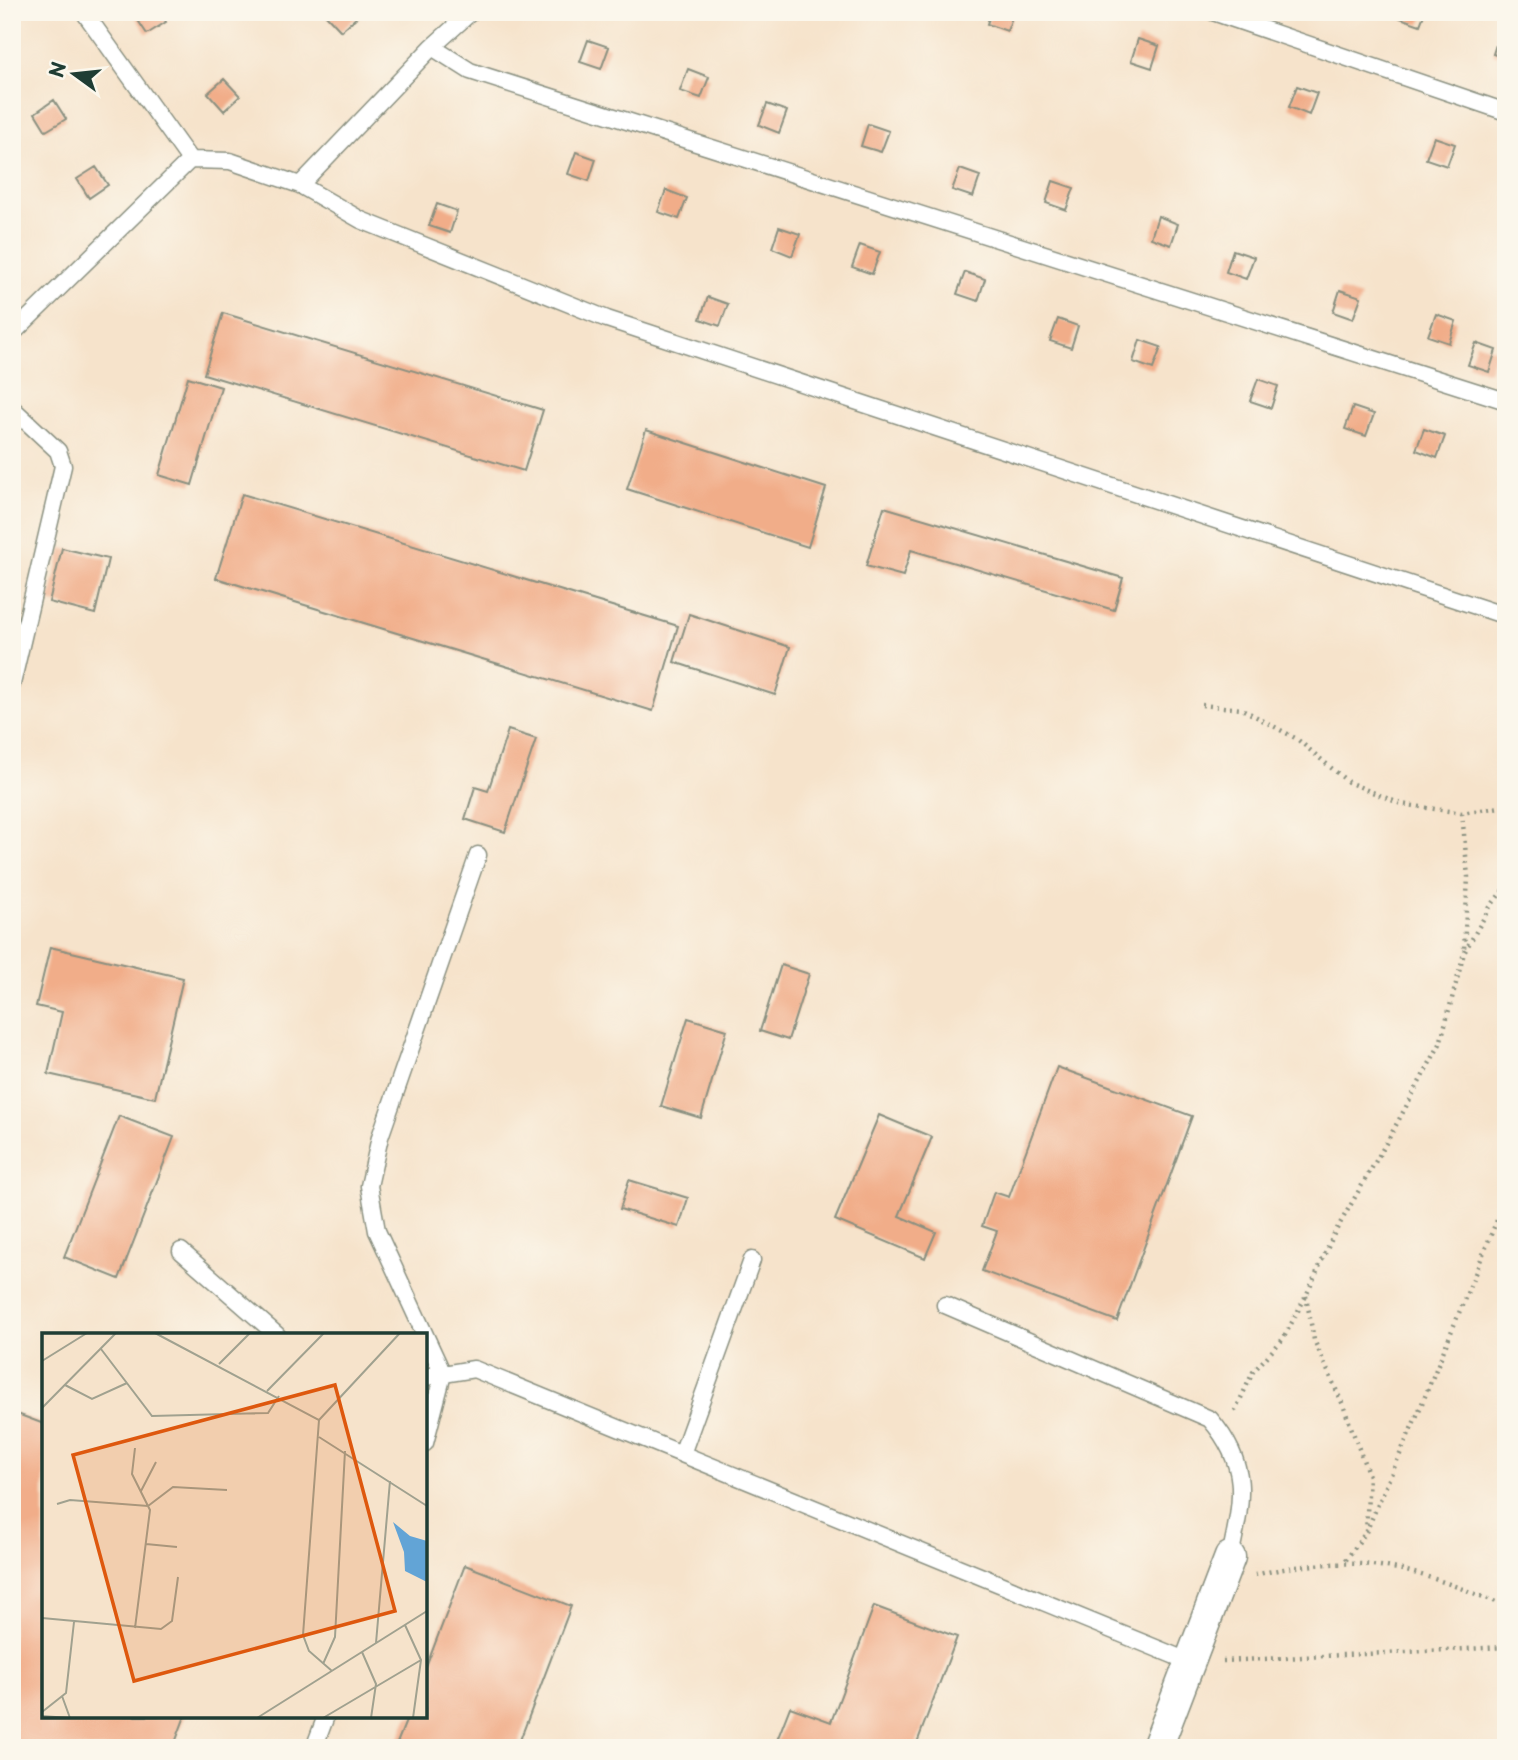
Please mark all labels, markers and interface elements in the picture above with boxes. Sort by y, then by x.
north arrow [38,38,108,108]
text: N [41,58,72,80]
inset map [42,1333,427,1718]

